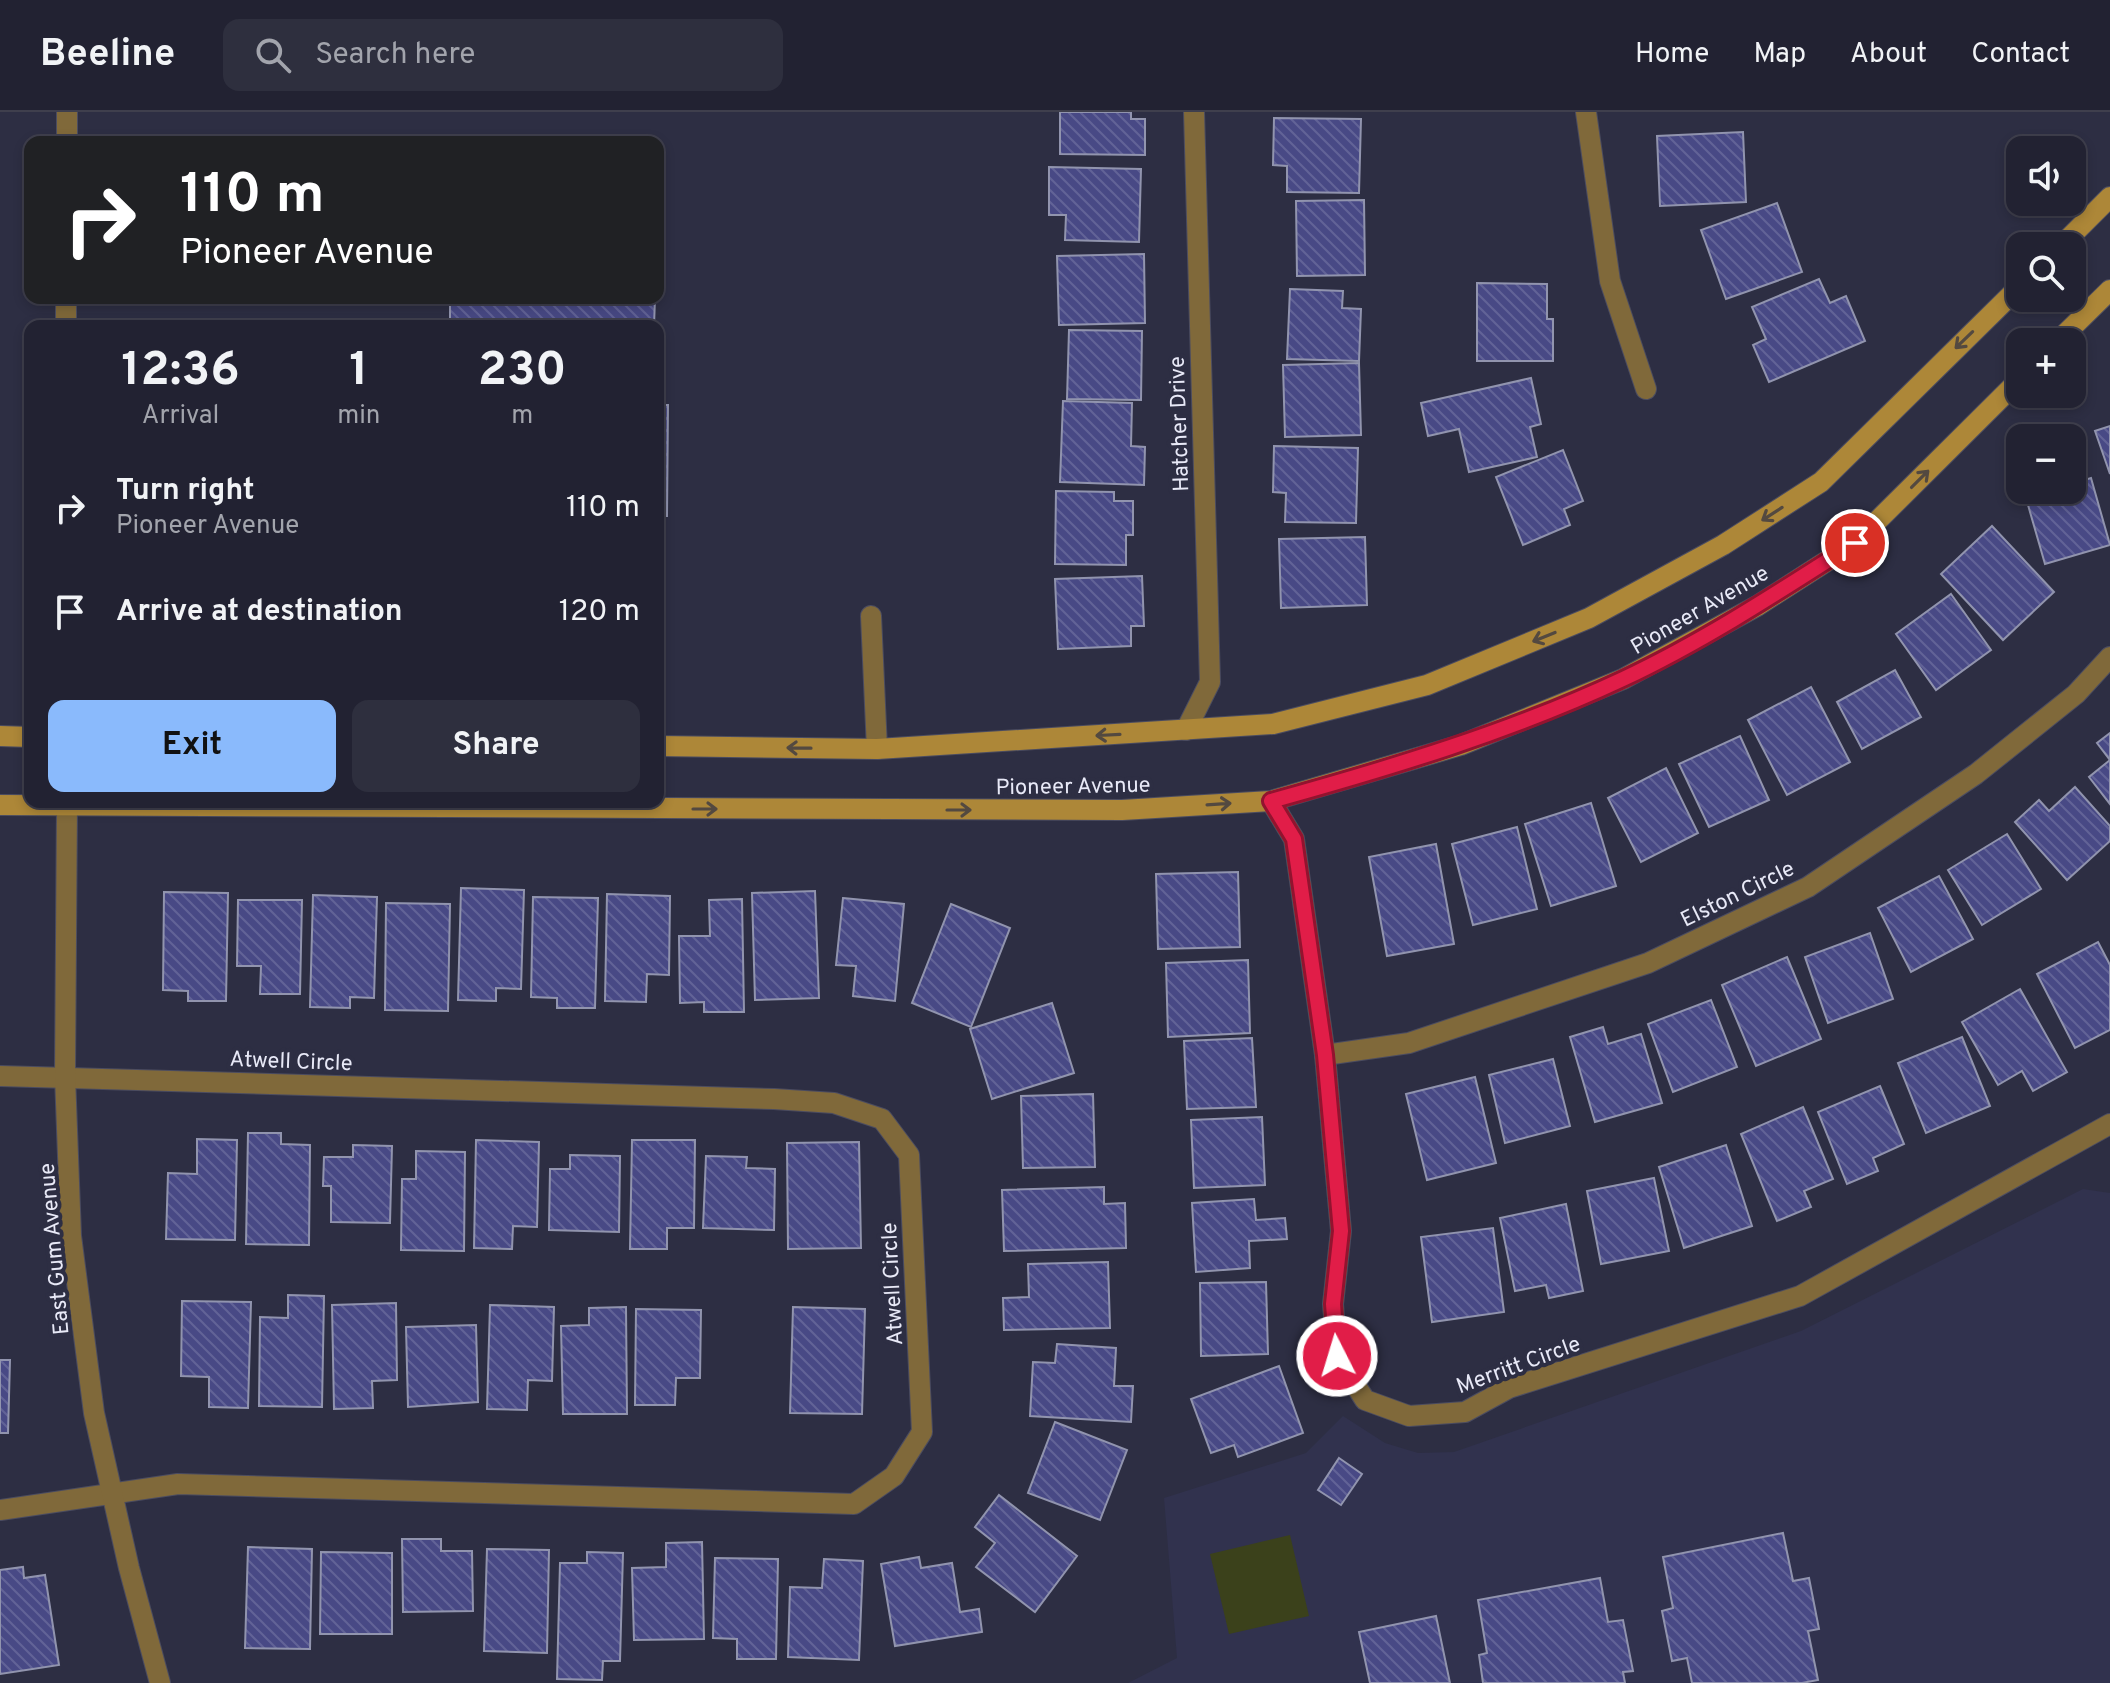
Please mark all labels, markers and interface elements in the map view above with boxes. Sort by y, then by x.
search box [223,19,783,91]
text: Beeline [40,31,175,80]
icon: search [251,33,295,77]
text: Search here [315,37,475,74]
text: Home [1635,37,1709,73]
text: Map [1753,37,1806,73]
text: About [1850,37,1927,73]
text: Contact [1971,37,2070,73]
map controls [2006,136,2086,504]
button: sound [2006,136,2086,216]
text: 110 m [180,162,325,232]
icon: right [48,168,152,272]
text: Pioneer Avenue [180,231,434,277]
button: search [2006,232,2086,312]
button: + [2006,328,2086,408]
one-way arrow [1954,331,1974,350]
text: 12:36 [121,342,240,402]
text: 1 [349,342,368,402]
text: 230 [478,342,567,402]
street label: Hatcher Drive [1165,356,1196,492]
text: Arrival [142,400,219,433]
text: min [337,400,380,433]
text: m [511,400,533,433]
button: − [2006,424,2086,504]
one-way arrow [1910,469,1929,489]
text: Turn right [116,473,254,510]
icon: right [48,486,92,530]
text: 110 m [566,490,640,527]
one-way arrow [1761,506,1784,522]
pin [1821,509,1889,577]
text: Pioneer Avenue [116,510,299,543]
icon: arrive [1833,521,1877,565]
street label: Pioneer Avenue [1626,561,1774,662]
icon: arrive [48,590,92,634]
text: Arrive at destination [116,594,402,631]
text: 120 m [559,594,640,631]
one-way arrow [1532,631,1557,645]
button: Exit [48,700,336,792]
button: Share [352,700,640,792]
one-way arrow [1095,727,1122,742]
one-way arrow [786,740,813,756]
street label: Pioneer Avenue [995,773,1151,802]
one-way arrow [1205,796,1232,811]
one-way arrow [691,801,718,816]
one-way arrow [945,802,972,818]
street label: Elston Circle [1677,856,1799,934]
street label: Atwell Circle [229,1047,353,1078]
street label: East Gum Avenue [35,1162,76,1336]
street label: Atwell Circle [877,1222,910,1346]
position arrow [1295,1314,1379,1398]
street label: Merritt Circle [1453,1331,1585,1401]

